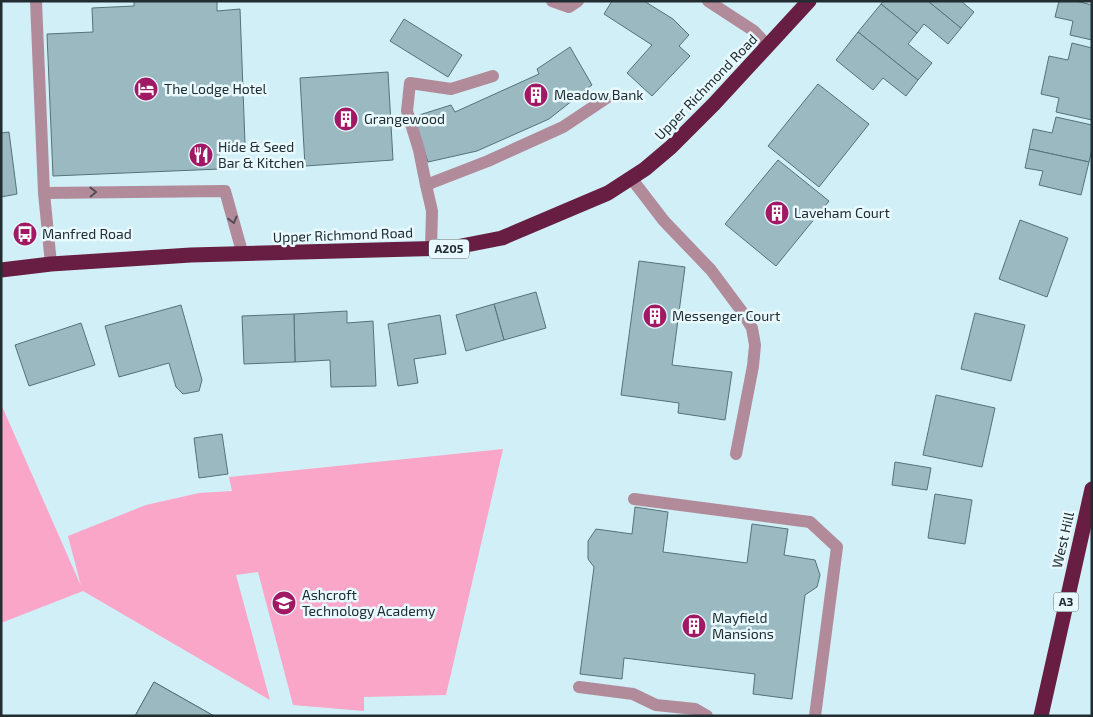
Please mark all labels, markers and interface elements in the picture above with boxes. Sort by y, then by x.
street label: Upper Richmond Road [651,30,761,143]
hotel icon: The Lodge Hotel [133,76,159,102]
place label: The Lodge Hotel [164,80,268,97]
building icon: Meadow Bank [523,82,549,108]
place label: Meadow Bank [554,86,643,103]
building icon: Grangewood [333,106,359,132]
place label: Grangewood [364,110,445,127]
place label: Hide & Seed Bar & Kitchen [218,138,304,171]
restaurant icon: Hide & Seed Bar & Kitchen [188,142,214,168]
one-way arrow [89,187,97,198]
building icon: Laveham Court [764,200,790,226]
place label: Laveham Court [794,204,890,221]
one-way arrow [227,216,238,225]
bus stop icon: Manfred Road [12,221,38,247]
street label: Upper Richmond Road [273,224,413,245]
place label: Manfred Road [42,225,132,242]
road number: A205 [429,240,469,258]
building icon: Messenger Court [642,303,668,329]
place label: Messenger Court [672,307,780,324]
street label: West Hill [1048,509,1077,570]
place label: Ashcroft Technology Academy [302,586,436,619]
school or university icon: Ashcroft Technology Academy [271,590,297,616]
road number: A3 [1054,592,1078,612]
place label: Mayfield Mansions [712,609,774,642]
building icon: Mayfield Mansions [681,613,707,639]

